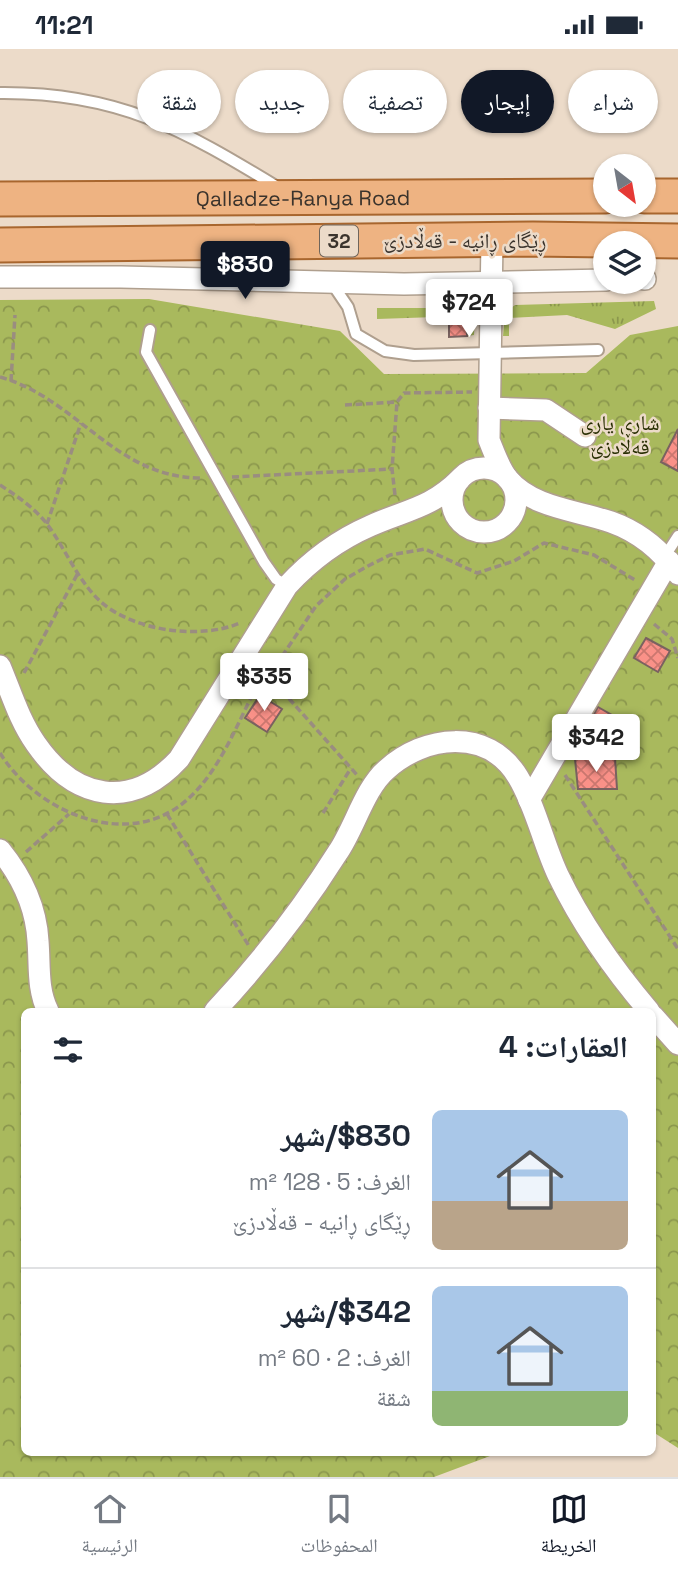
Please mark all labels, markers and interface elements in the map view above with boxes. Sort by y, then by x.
text: 11:21 [35,8,93,42]
chip: شقة [137,70,221,133]
chip: جديد [235,70,329,133]
chip: تصفية [343,70,447,133]
chip: إيجار [461,70,554,133]
chip: شراء [568,70,658,133]
north arrow [593,154,656,217]
map controls [593,154,656,294]
street label: Qalladze-Ranya Road [196,183,410,212]
road number: 32 [320,225,358,257]
street label: ڕێگای ڕانیە - قەڵادزێ [384,227,546,257]
button: layers [593,231,656,294]
pin: $830 [204,241,286,301]
text: $830 [217,249,273,279]
pin: $724 [428,279,510,339]
text: $724 [442,287,496,317]
park label: شاری یاری قەڵادزێ [580,409,660,460]
pin: $335 [223,653,305,713]
text: $335 [236,661,292,691]
pin: $342 [555,715,637,774]
text: $342 [568,722,624,752]
text: العقارات: 4 [499,1027,628,1066]
icon: filters [49,1031,87,1069]
text: $830/شهر [281,1116,411,1155]
icon: home [488,1138,572,1222]
text: الغرف: 5 · 128 m² [249,1167,411,1197]
text: ڕێگای ڕانیە - قەڵادزێ [233,1207,411,1237]
text: $342/شهر [281,1292,411,1331]
icon: home [488,1314,572,1398]
text: الغرف: 2 · 60 m² [258,1343,411,1373]
text: شقة [377,1383,411,1413]
tab: الرئيسية [81,1490,138,1564]
tab: المحفوظات [301,1490,378,1564]
tab: الخريطة [541,1490,597,1564]

